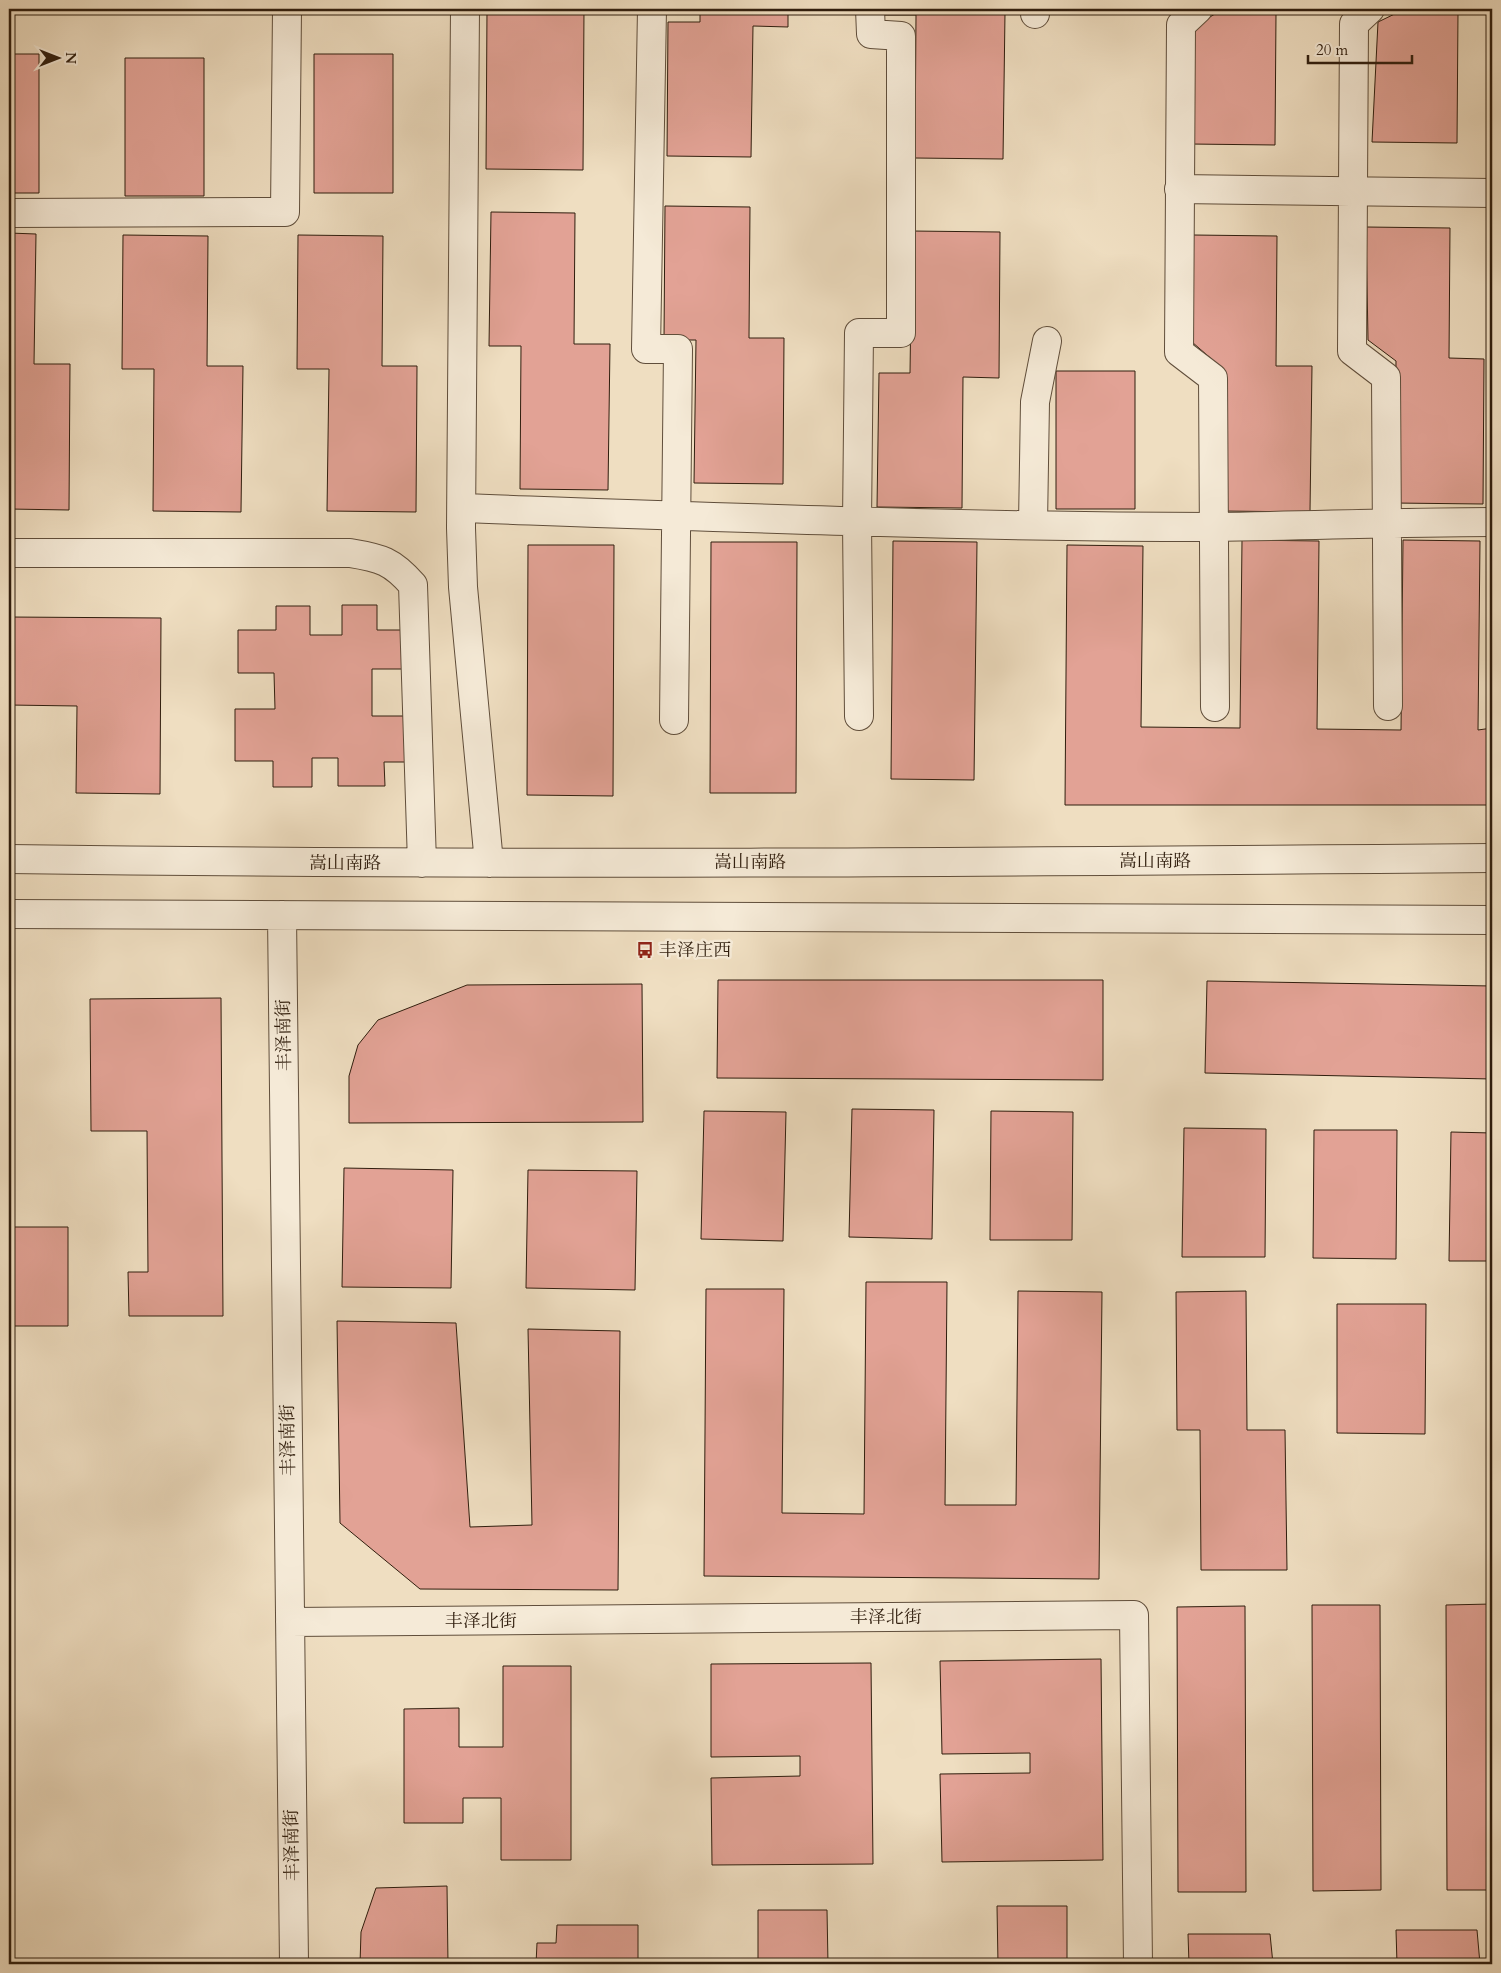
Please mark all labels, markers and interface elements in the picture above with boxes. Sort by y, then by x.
north arrow [32,32,82,82]
scale bar [1308,32,1412,64]
text: 20 m [1316,40,1348,60]
text: N [61,52,80,64]
street label: 嵩山南路 [1119,849,1191,874]
street label: 嵩山南路 [714,850,786,875]
street label: 嵩山南路 [309,851,381,876]
place label: 丰泽庄西 [659,938,731,963]
bus stop icon: 丰泽庄西 [635,940,655,960]
street label: 丰泽南街 [271,999,297,1071]
street label: 丰泽南街 [275,1404,301,1476]
street label: 丰泽北街 [850,1605,922,1630]
street label: 丰泽北街 [445,1609,517,1634]
street label: 丰泽南街 [279,1809,305,1881]

